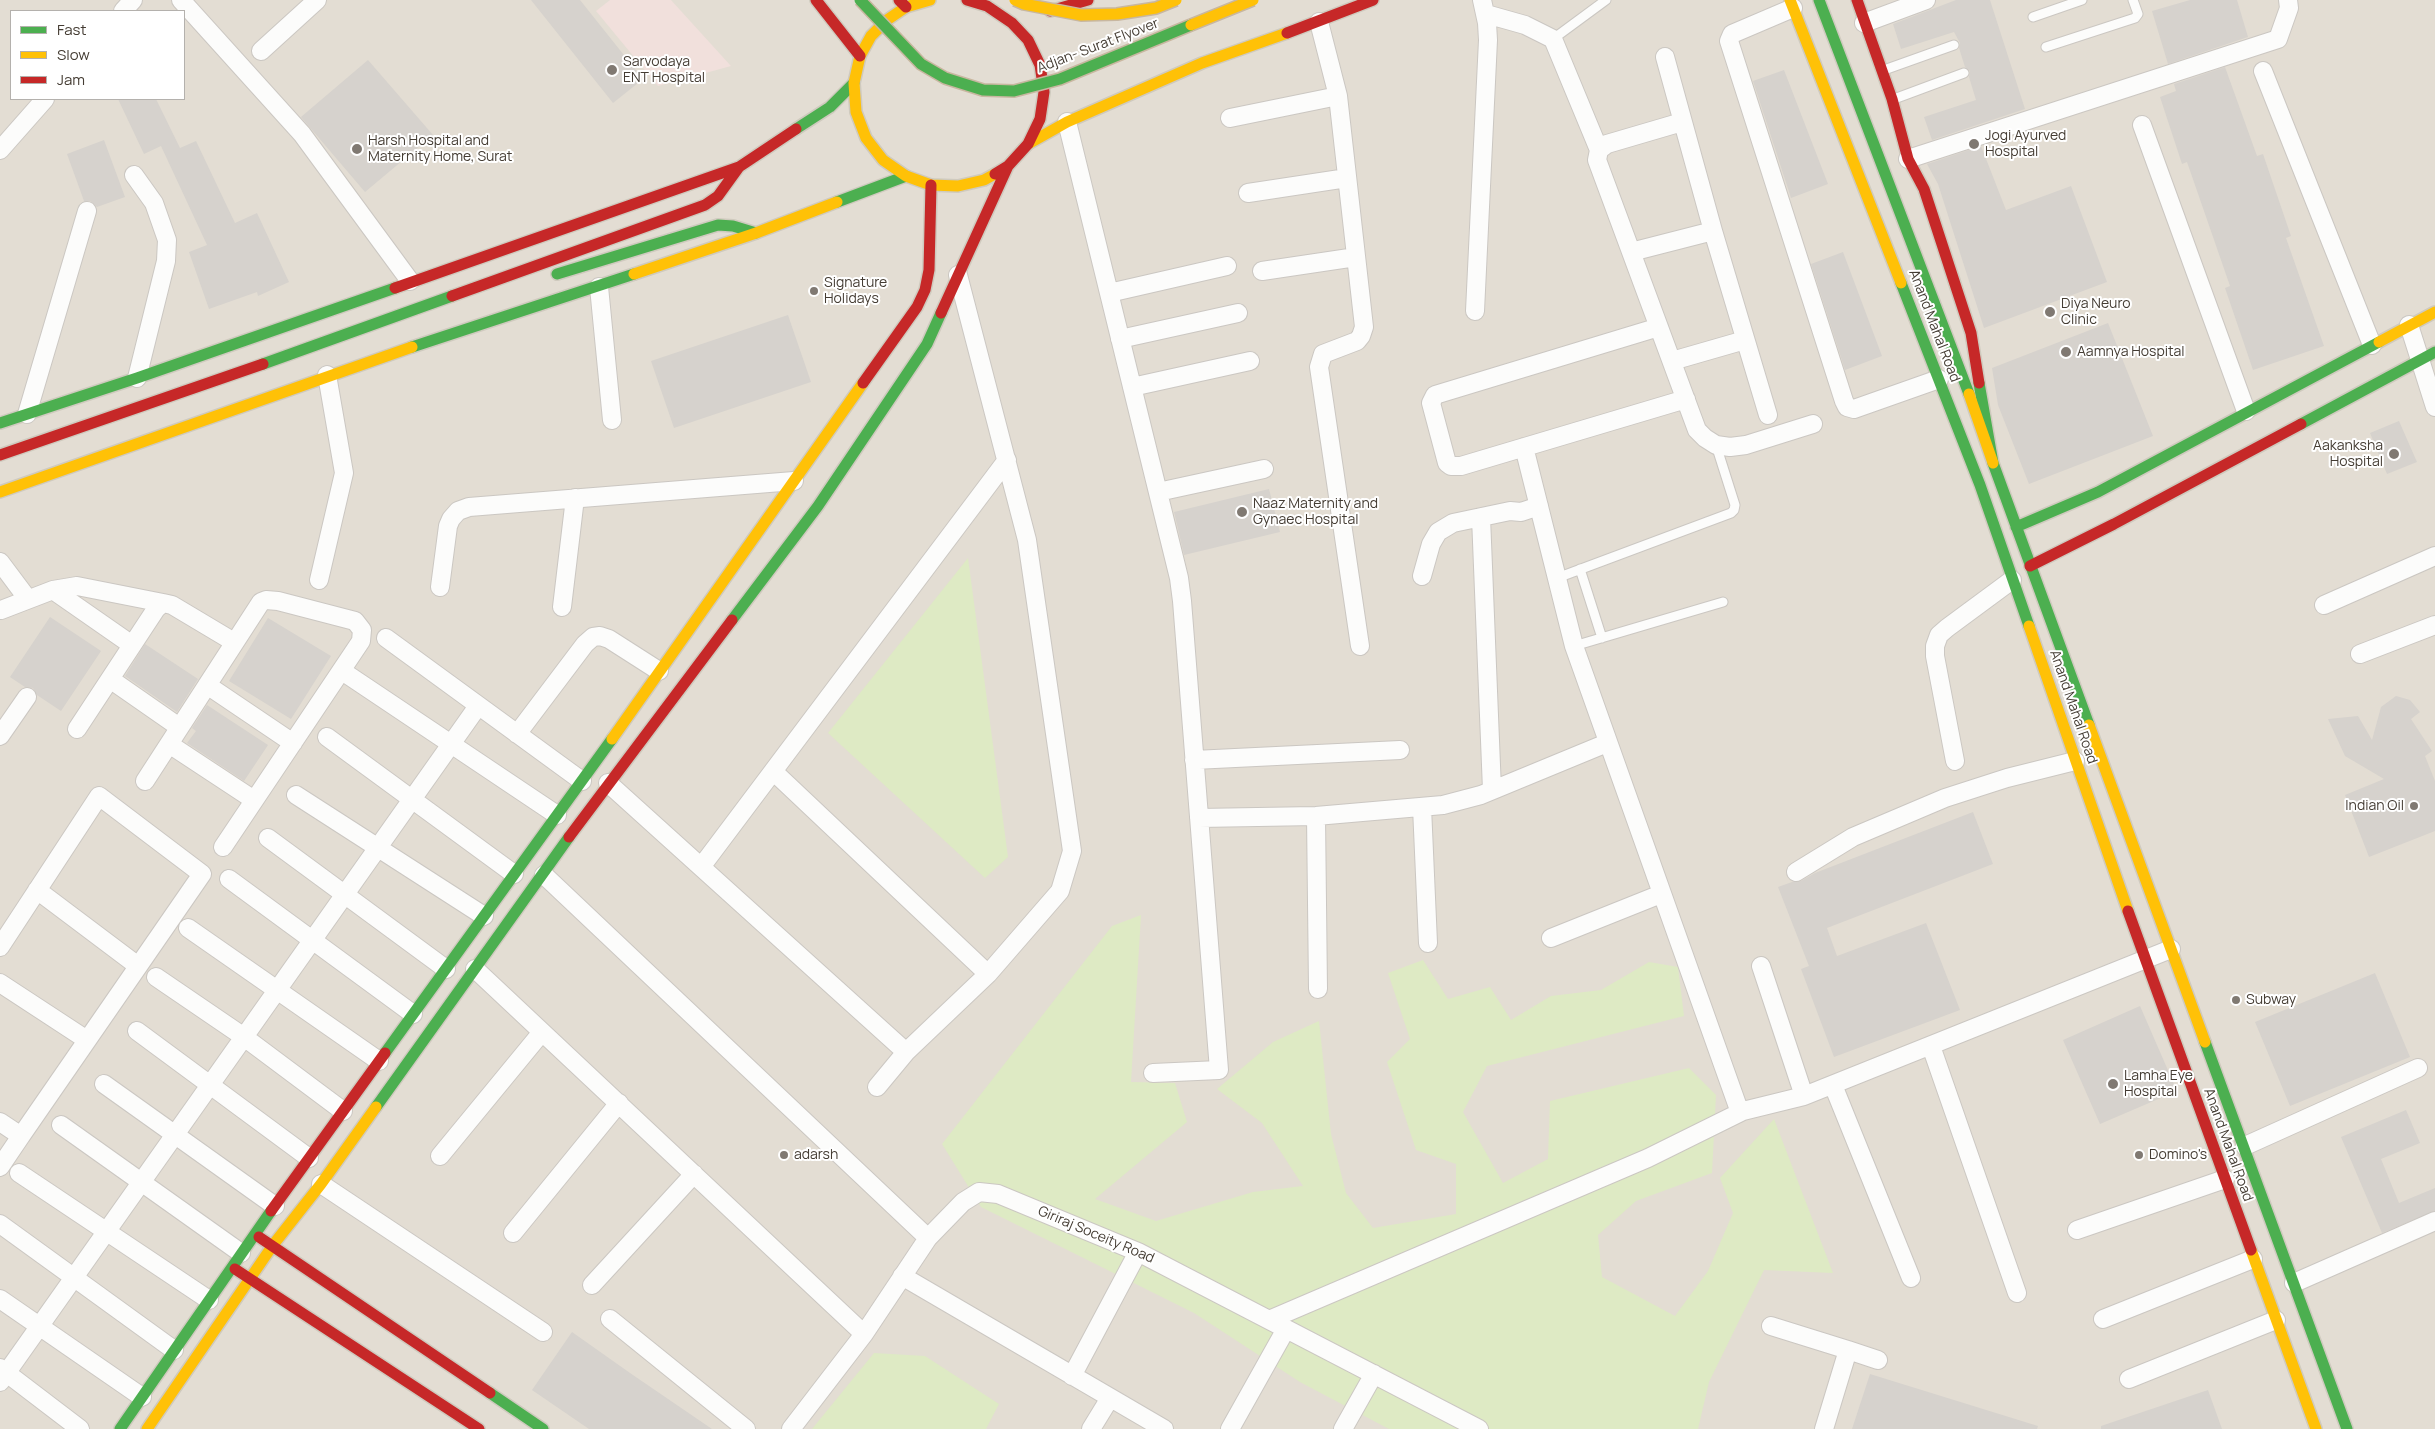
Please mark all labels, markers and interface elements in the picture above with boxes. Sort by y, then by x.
legend [10,10,185,100]
street label: Adjan- Surat Flyover [1035,15,1161,77]
text: Fast [57,19,86,40]
text: Slow [57,44,90,65]
place label: Sarvodaya ENT Hospital [623,54,705,86]
marker: Sarvodaya ENT Hospital [605,63,619,77]
text: Jam [57,69,85,90]
place label: Jogi Ayurved Hospital [1985,128,2066,160]
place label: Harsh Hospital and Maternity Home, Surat [368,133,512,166]
marker: Jogi Ayurved Hospital [1967,137,1981,151]
marker: Harsh Hospital and Maternity Home, Surat [350,142,364,156]
street label: Anand Mahal Road [1905,267,1963,385]
place label: Signature Holidays [824,275,887,308]
marker: Signature Holidays [808,285,820,297]
place label: Diya Neuro Clinic [2061,296,2131,328]
marker: Diya Neuro Clinic [2043,305,2057,319]
place label: Aamnya Hospital [2077,344,2185,360]
marker: Aamnya Hospital [2059,345,2073,359]
place label: Aakanksha Hospital [2313,438,2383,471]
marker: Aakanksha Hospital [2387,447,2401,461]
place label: Naaz Maternity and Gynaec Hospital [1253,496,1378,528]
marker: Naaz Maternity and Gynaec Hospital [1235,505,1249,519]
street label: Anand Mahal Road [2046,648,2100,766]
place label: Indian Oil [2345,798,2404,814]
marker: Indian Oil [2408,800,2420,812]
place label: Subway [2246,992,2296,1008]
marker: Subway [2230,994,2242,1006]
place label: Lamha Eye Hospital [2124,1068,2193,1100]
marker: Lamha Eye Hospital [2106,1077,2120,1091]
street label: Anand Mahal Road [2200,1086,2256,1204]
place label: adarsh [794,1147,838,1163]
place label: Domino's [2149,1147,2207,1163]
marker: adarsh [778,1149,790,1161]
marker: Domino's [2133,1149,2145,1161]
street label: Giriraj Soceity Road [1035,1203,1157,1267]

